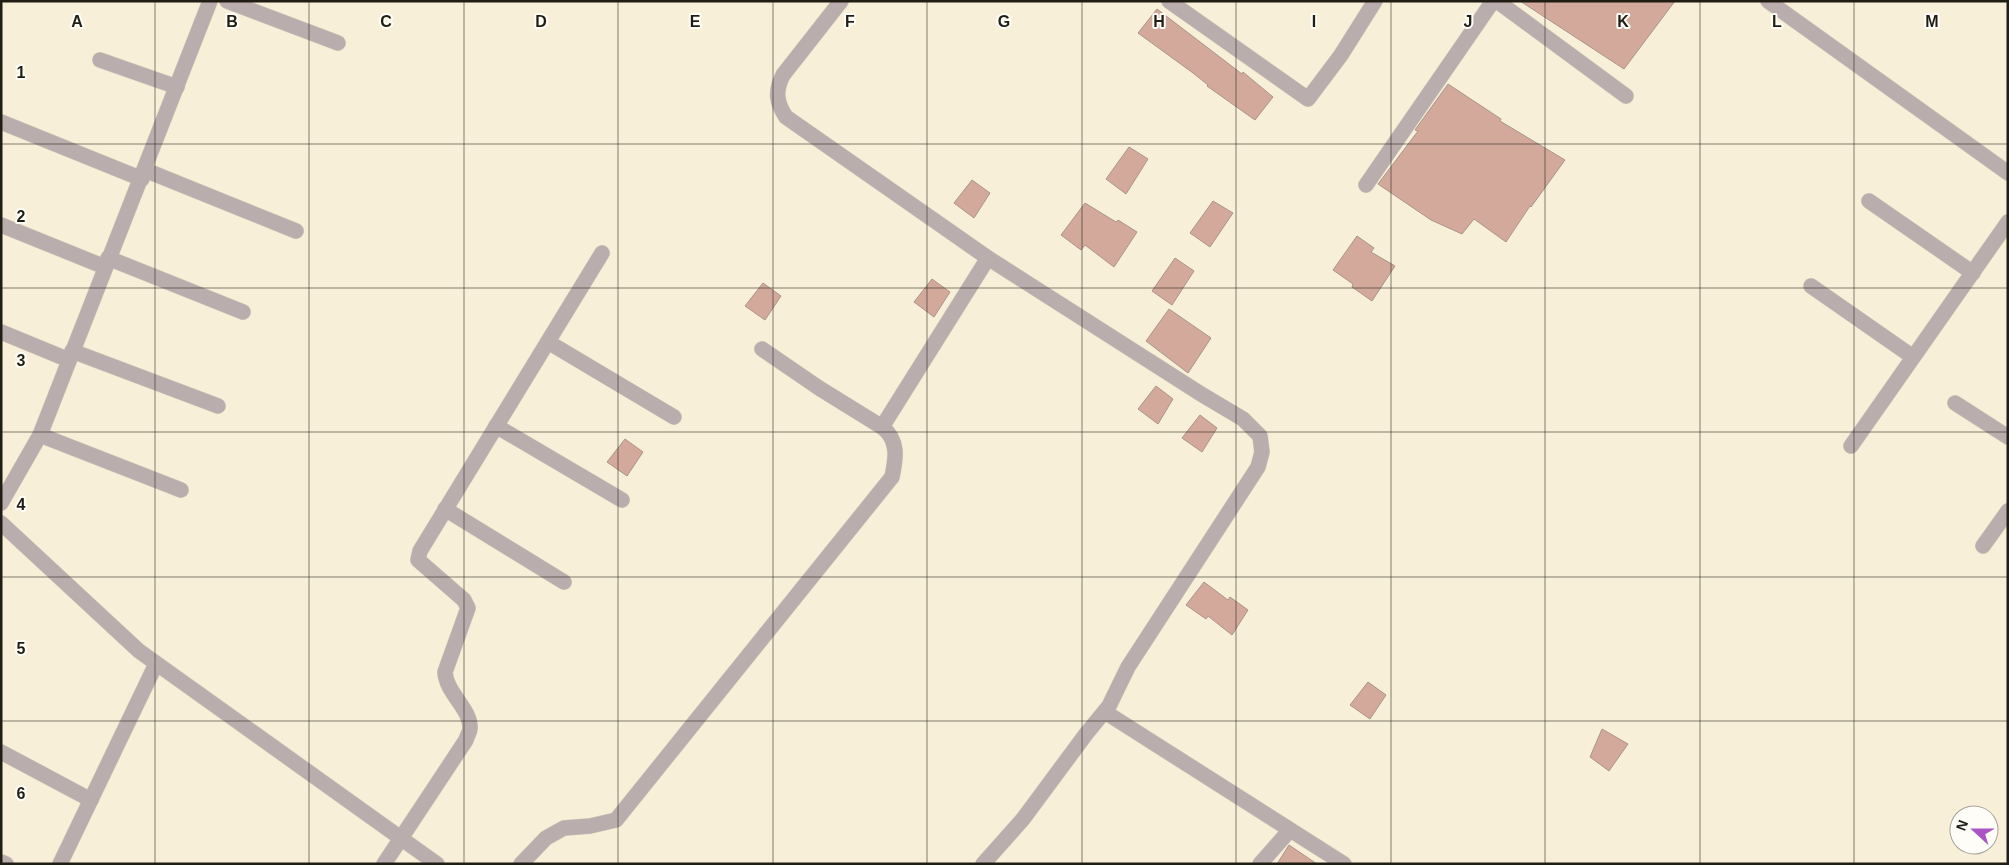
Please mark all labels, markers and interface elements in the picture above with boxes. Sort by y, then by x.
text: A [71,13,83,30]
text: B [226,13,238,30]
text: C [380,13,392,30]
text: D [535,13,547,30]
text: E [690,13,701,30]
text: F [845,13,855,30]
text: G [998,13,1010,30]
text: H [1153,13,1165,30]
text: I [1312,13,1316,30]
text: J [1464,13,1472,30]
text: K [1617,13,1629,30]
text: L [1772,13,1782,30]
text: M [1925,13,1939,30]
text: 1 [17,64,26,81]
text: 2 [17,208,26,225]
text: 3 [17,352,26,369]
text: 4 [17,496,26,513]
text: 5 [17,640,26,657]
text: 6 [17,785,26,802]
north arrow [1949,805,1999,855]
text: N [1953,818,1971,833]

